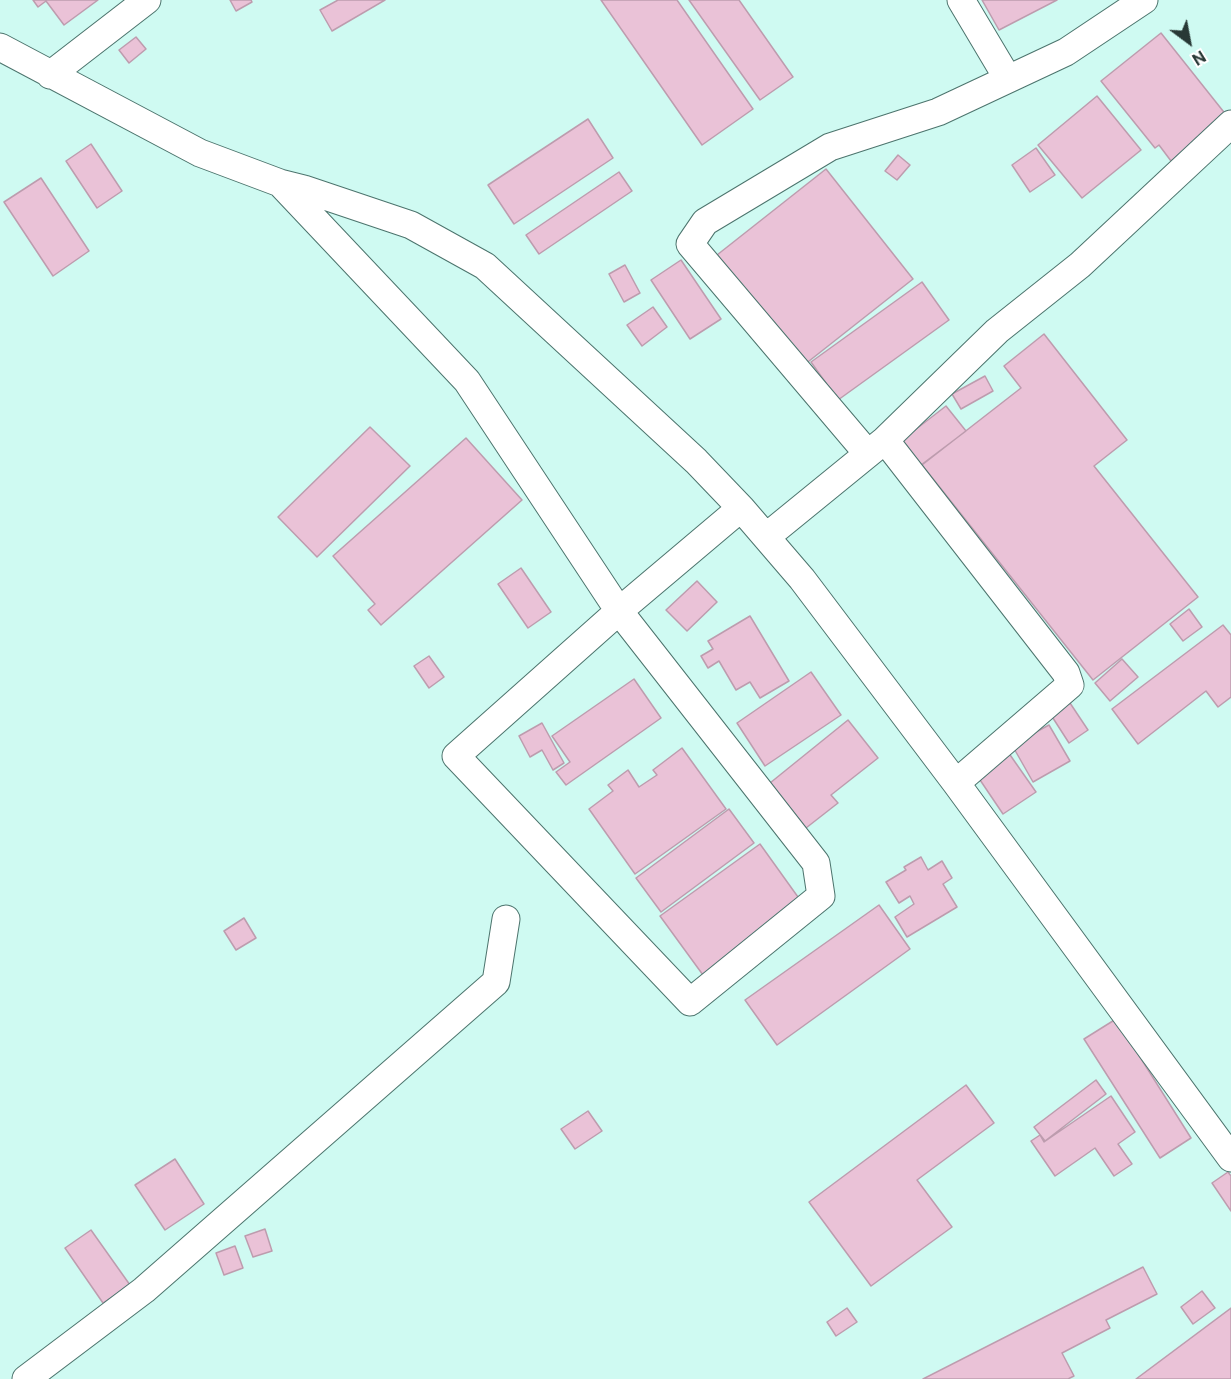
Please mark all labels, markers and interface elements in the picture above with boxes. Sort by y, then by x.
north arrow [1159,12,1219,72]
text: N [1188,46,1209,69]

